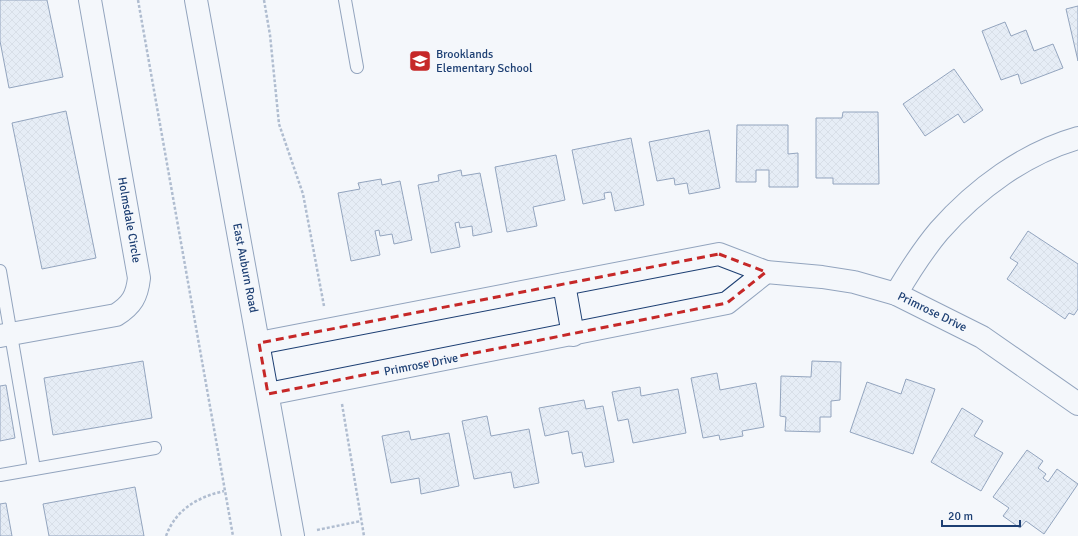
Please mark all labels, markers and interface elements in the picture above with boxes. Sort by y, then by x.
place label: Brooklands Elementary School [436,47,533,76]
school or university icon: Brooklands Elementary School [407,48,433,74]
street label: Holmsdale Circle [114,176,144,264]
street label: East Auburn Road [229,222,261,314]
street label: Primrose Drive [895,289,969,335]
street label: Primrose Drive [383,350,459,380]
scale bar [942,502,1020,528]
text: 20 m [948,509,973,524]

